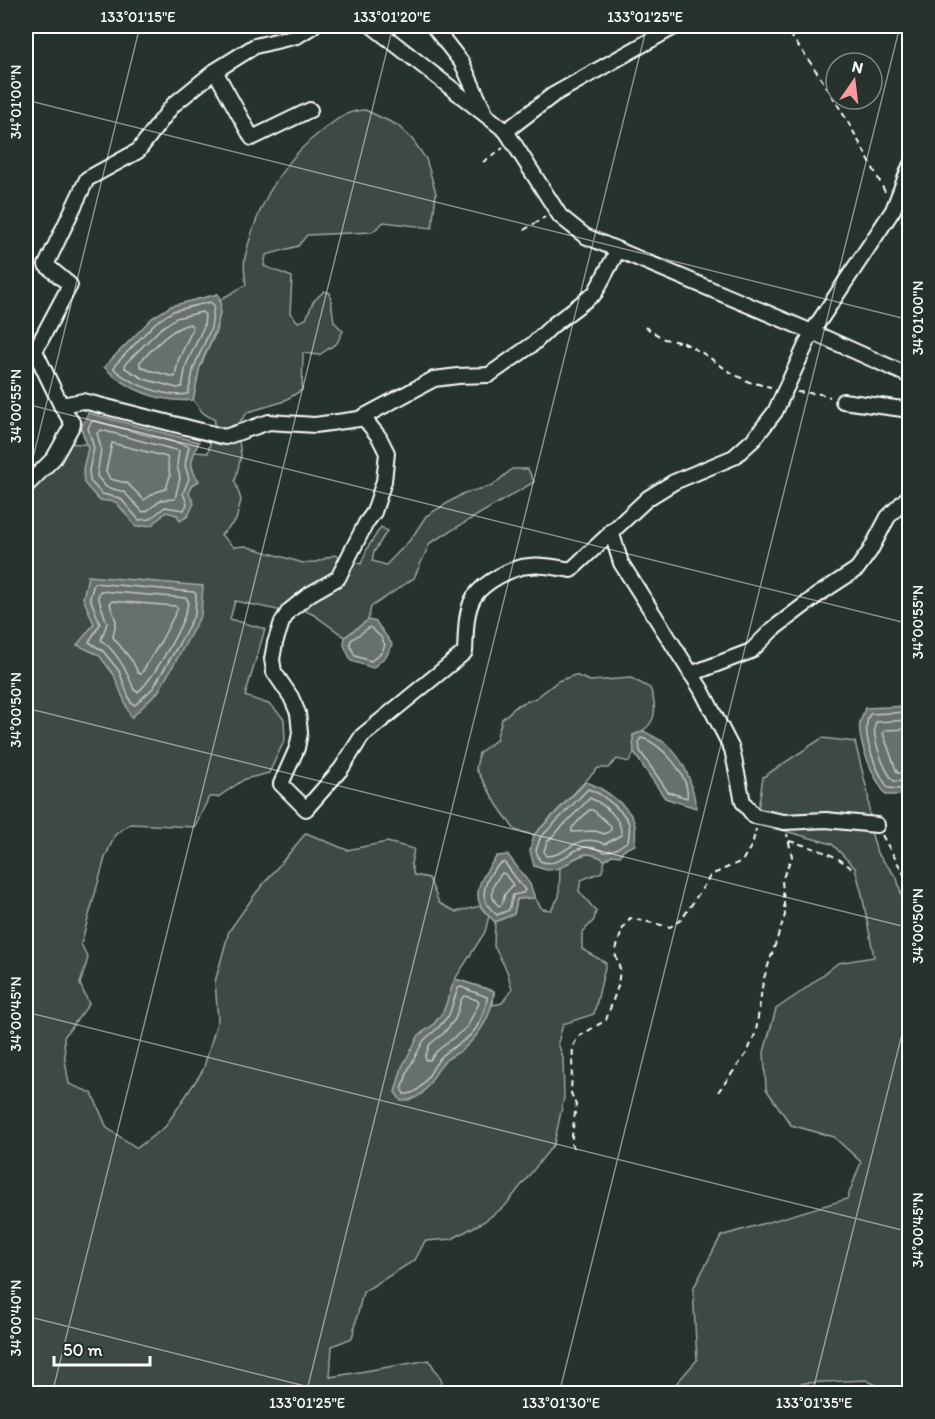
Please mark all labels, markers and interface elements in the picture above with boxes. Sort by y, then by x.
text: 133°01'15"E [100,8,176,26]
text: 133°01'20"E [353,8,431,26]
text: 133°01'25"E [607,8,683,26]
north arrow [824,51,884,111]
text: N [850,56,865,77]
text: 34°01'00"N [7,65,25,139]
text: 34°01'00"N [909,281,927,355]
text: 34°00'55"N [7,369,25,443]
text: 34°00'55"N [909,585,927,659]
text: 34°00'50"N [7,672,25,748]
text: 34°00'50"N [909,888,927,964]
text: 34°00'45"N [7,976,25,1052]
text: 34°00'45"N [909,1192,927,1268]
text: 34°00'40"N [7,1280,25,1356]
scale bar [54,1329,150,1367]
text: 50 m [63,1339,103,1361]
text: 133°01'25"E [269,1394,345,1412]
text: 133°01'30"E [522,1394,600,1412]
text: 133°01'35"E [776,1394,852,1412]

